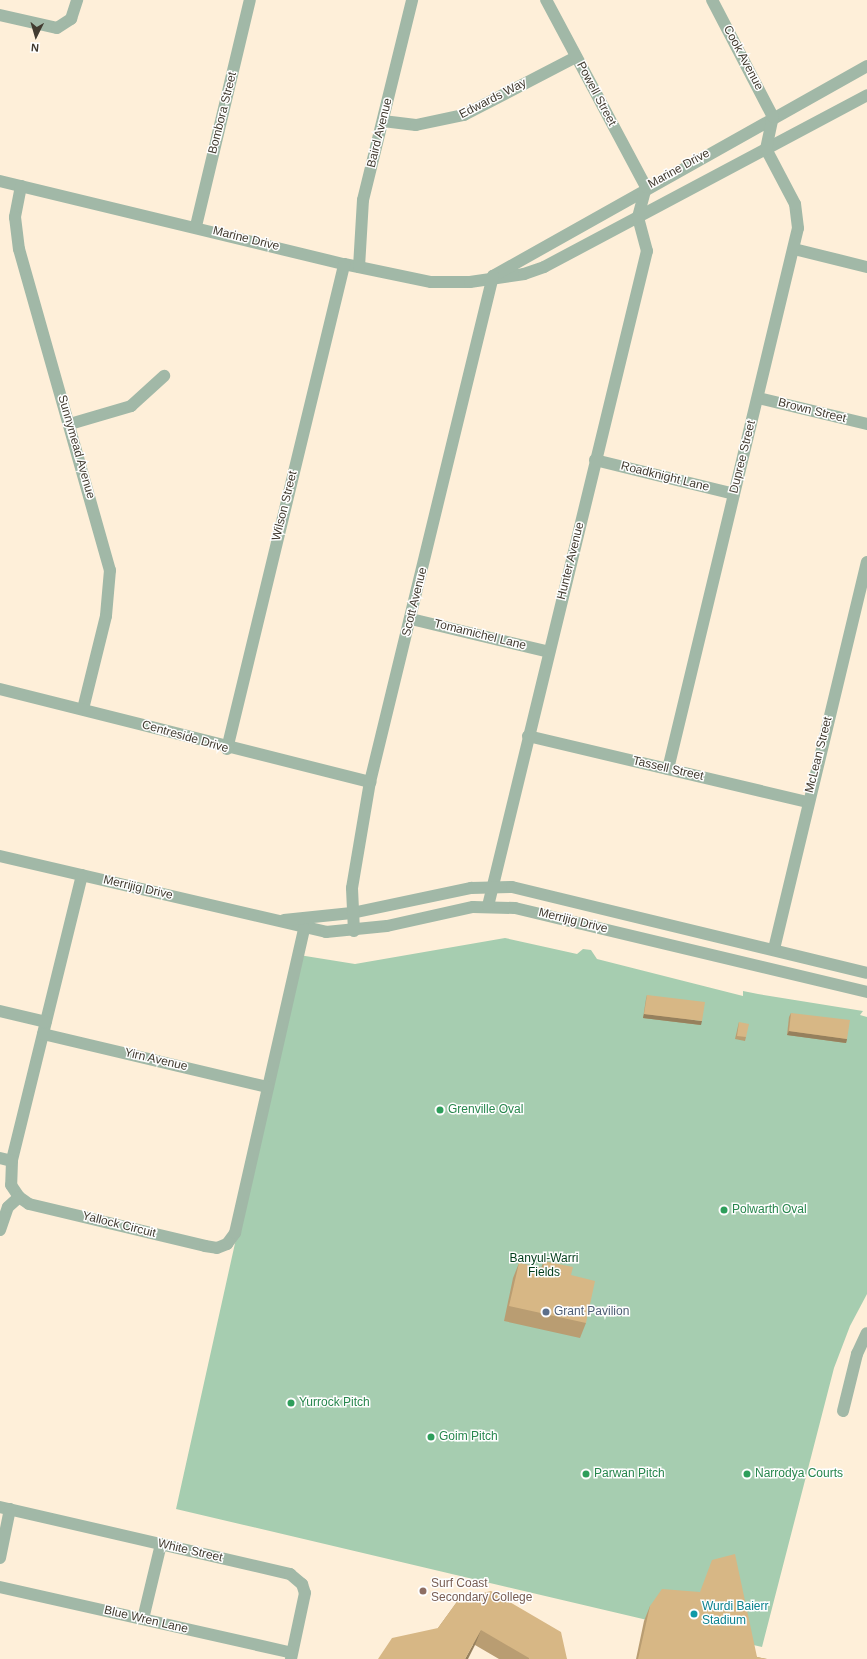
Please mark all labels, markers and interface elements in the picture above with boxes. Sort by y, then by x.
north arrow [16,16,56,56]
street label: Cook Avenue [720,23,766,93]
text: N [30,42,39,54]
street label: Powell Street [573,59,619,129]
street label: Bombora Street [206,70,240,156]
street label: Edwards Way [457,76,529,122]
street label: Baird Avenue [364,96,396,170]
street label: Marine Drive [646,146,712,192]
street label: Marine Drive [211,224,281,254]
street label: Sunnymead Avenue [54,393,98,501]
street label: Brown Street [777,396,847,426]
street label: Dupree Street [727,419,759,495]
street label: Roadknight Lane [619,459,711,495]
street label: Wilson Street [269,470,301,542]
street label: Hunter Avenue [554,521,588,601]
street label: Scott Avenue [399,566,431,638]
street label: Tomamichel Lane [433,617,527,653]
street label: McLean Street [803,715,835,795]
street label: Centreside Drive [140,718,230,756]
street label: Tassell Street [631,754,705,784]
street label: Merrijig Drive [102,873,174,903]
street label: Merrijig Drive [537,905,609,937]
street label: Yirn Avenue [123,1046,189,1074]
place label: Grenville Oval [448,1103,523,1117]
marker: Grenville Oval [435,1105,445,1115]
place label: Polwarth Oval [732,1203,807,1217]
marker: Polwarth Oval [719,1205,729,1215]
street label: Yallock Circuit [81,1209,157,1241]
park label: Banyul-Warri Fields [510,1252,578,1280]
place label: Grant Pavilion [554,1305,629,1319]
marker: Grant Pavilion [541,1307,551,1317]
place label: Yurrock Pitch [299,1396,370,1410]
marker: Yurrock Pitch [286,1398,296,1408]
place label: Goim Pitch [439,1430,498,1444]
marker: Goim Pitch [426,1432,436,1442]
place label: Parwan Pitch [594,1467,665,1481]
place label: Narrodya Courts [755,1467,843,1481]
marker: Parwan Pitch [581,1469,591,1479]
marker: Narrodya Courts [742,1469,752,1479]
street label: White Street [156,1537,224,1565]
place label: Surf Coast Secondary College [431,1577,532,1605]
marker: Surf Coast Secondary College [418,1586,428,1596]
place label: Wurdi Baierr Stadium [702,1600,768,1628]
street label: Blue Wren Lane [103,1603,189,1637]
marker: Wurdi Baierr Stadium [689,1609,699,1619]

